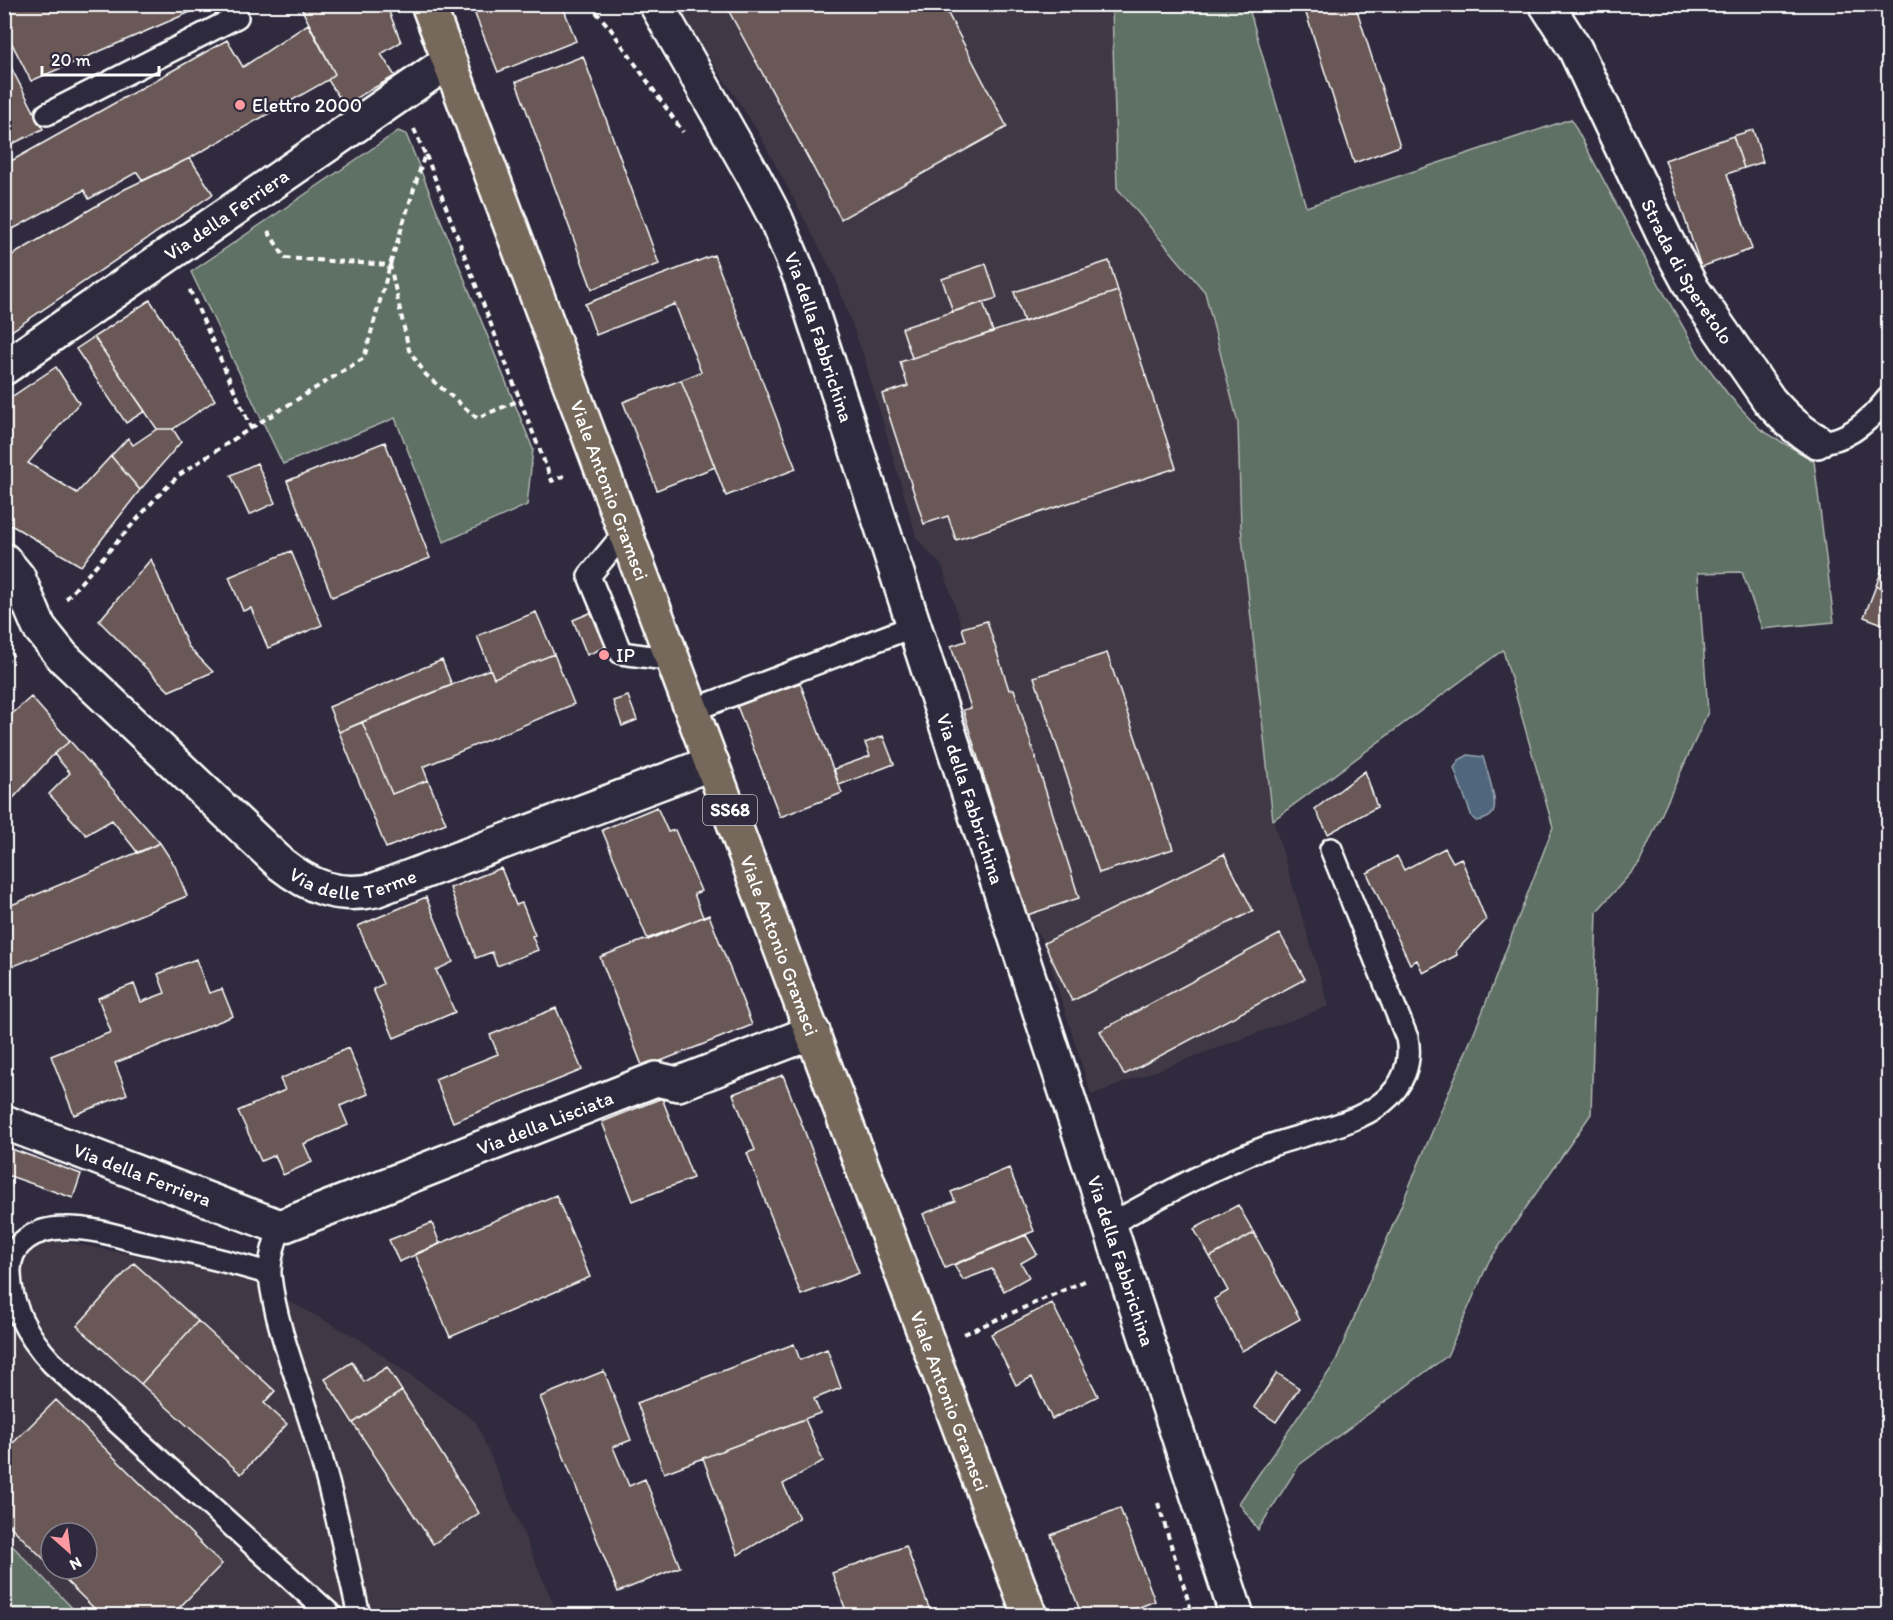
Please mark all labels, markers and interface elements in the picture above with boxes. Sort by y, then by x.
scale bar [42,39,159,77]
text: 20 m [51,49,91,71]
place label: Elettro 2000 [252,93,362,117]
marker: Elettro 2000 [233,98,247,112]
street label: Via della Ferriera [159,163,293,266]
street label: Strada di Speretolo [1636,195,1739,349]
street label: Via della Fabbrichina [779,248,859,425]
street label: Viale Antonio Gramsci [565,397,654,584]
place label: IP [616,643,635,667]
marker: IP [597,648,611,662]
street label: Via della Fabbrichina [931,710,1010,887]
road number: SS68 [703,795,757,825]
street label: Viale Antonio Gramsci [735,852,824,1039]
street label: Via delle Terme [285,862,420,905]
street label: Via della Lisciata [473,1085,617,1160]
street label: Via della Ferriera [70,1137,215,1212]
street label: Via della Fabbrichina [1082,1172,1160,1349]
street label: Viale Antonio Gramsci [905,1307,994,1494]
north arrow [39,1521,99,1581]
text: N [67,1553,85,1575]

